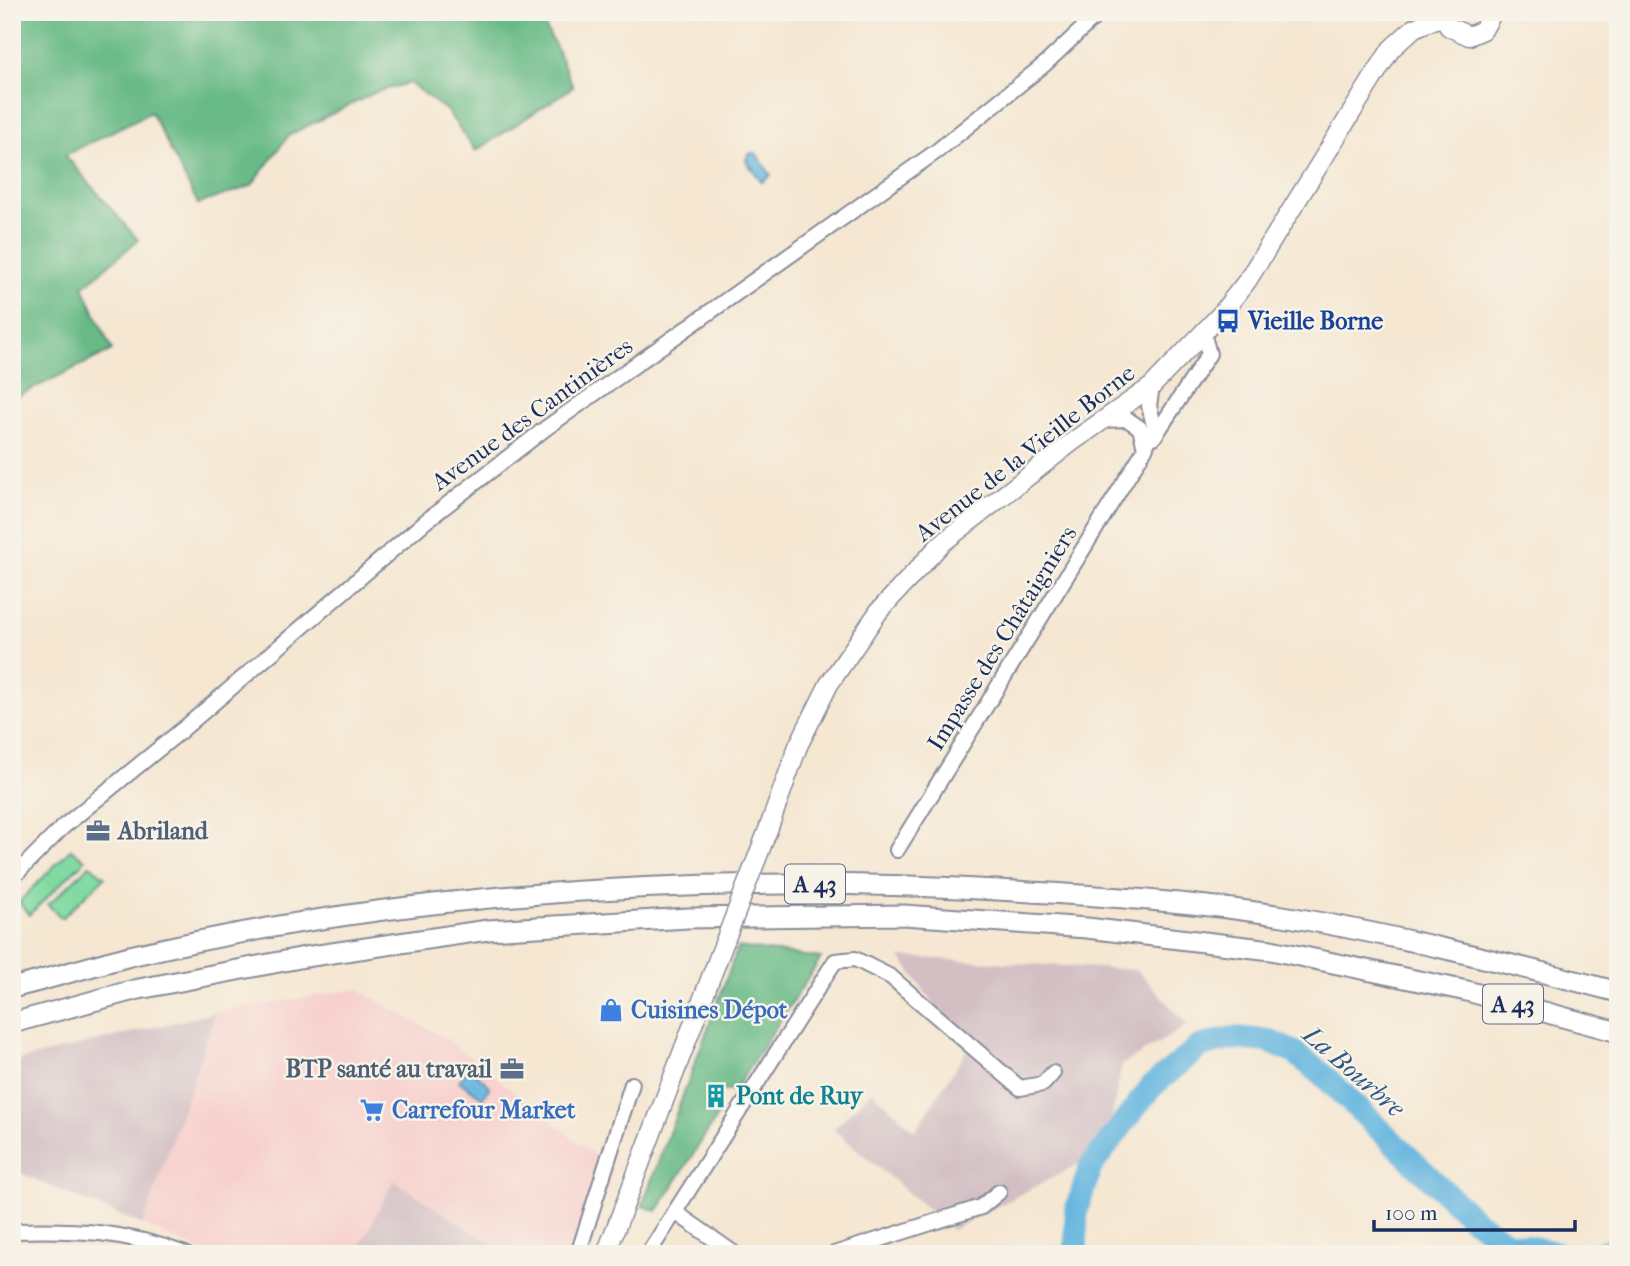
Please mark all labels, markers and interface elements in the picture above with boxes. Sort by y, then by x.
bus stop icon: Vieille Borne [1214,307,1242,335]
place label: Vieille Borne [1247,307,1383,335]
street label: Avenue des Cantinières [425,332,638,497]
street label: Avenue de la Vieille Borne [909,359,1140,548]
street label: Impasse des Châtaigniers [921,521,1083,755]
office icon: Abriland [84,817,112,845]
place label: Abriland [116,817,209,845]
road number: A 43 [785,864,845,904]
road number: A 43 [1483,984,1543,1023]
shop icon: Cuisines Dépot [597,996,625,1024]
place label: Cuisines Dépot [631,996,788,1024]
water label: La Bourbre [1295,1018,1412,1125]
place label: BTP santé au travail [285,1055,492,1083]
office icon: BTP santé au travail [498,1055,526,1083]
building icon: Pont de Ruy [702,1082,730,1110]
place label: Pont de Ruy [736,1082,864,1110]
supermarket icon: Carrefour Market [358,1096,386,1124]
place label: Carrefour Market [392,1096,576,1124]
scale bar [1374,1189,1576,1233]
text: 100 m [1385,1201,1438,1225]

